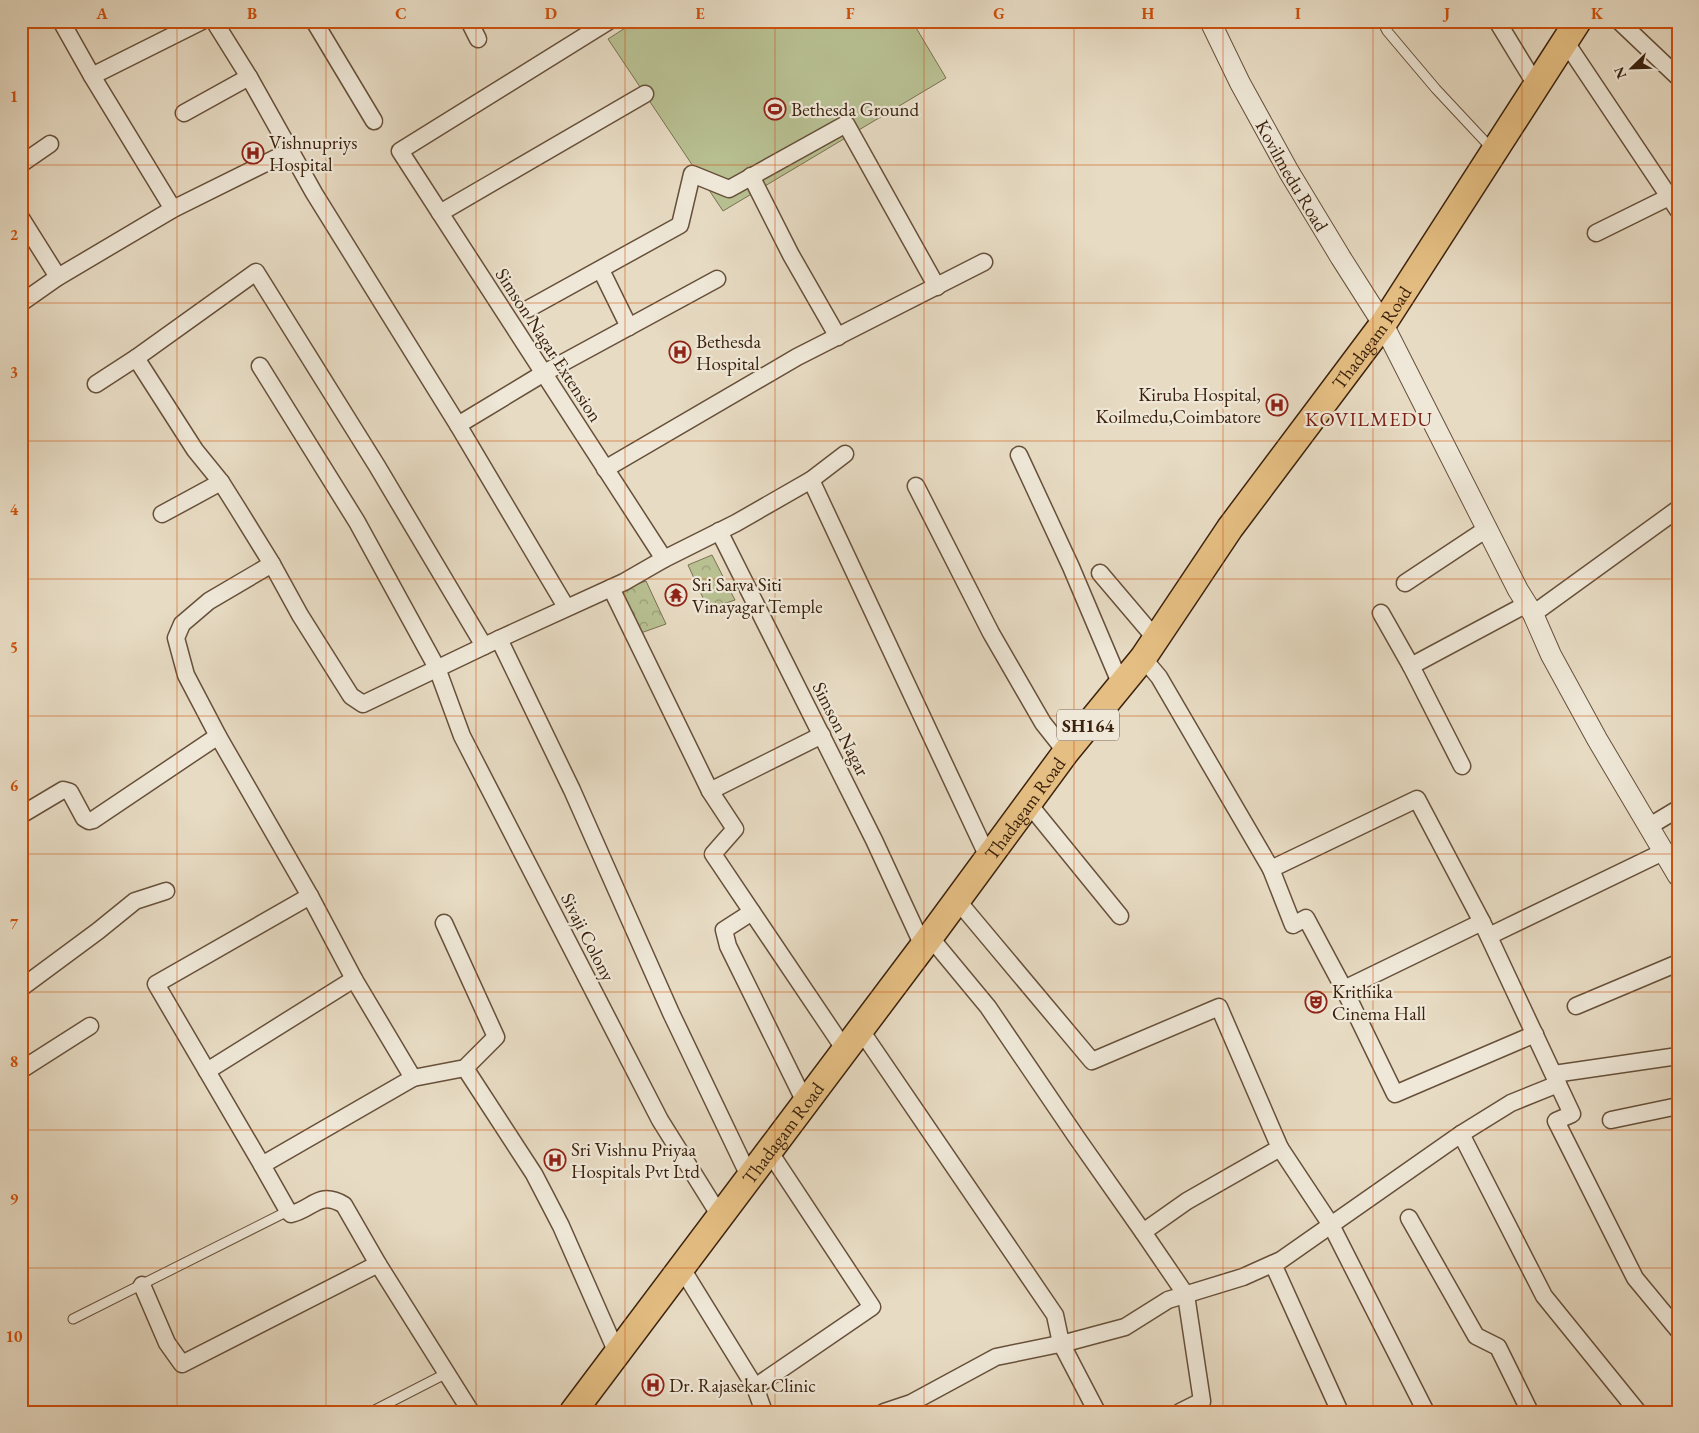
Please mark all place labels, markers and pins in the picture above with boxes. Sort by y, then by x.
sports icon: Bethesda Ground [763,97,787,121]
place label: Bethesda Ground [791,97,920,122]
place label: Vishnupriys Hospital [269,130,357,177]
hospital icon: Vishnupriys Hospital [241,141,265,165]
place label: Bethesda Hospital [696,329,761,376]
hospital icon: Bethesda Hospital [668,340,692,364]
place label: Kiruba Hospital, Koilmedu,Coimbatore [1096,382,1261,429]
hospital icon: Kiruba Hospital, Koilmedu,Coimbatore [1265,393,1289,417]
place label: Sri Sarva Siti Vinayagar Temple [692,572,823,619]
temple icon: Sri Sarva Siti Vinayagar Temple [664,583,688,607]
place label: Krithika Cinema Hall [1332,979,1426,1026]
theatre icon: Krithika Cinema Hall [1304,990,1328,1014]
place label: Sri Vishnu Priyaa Hospitals Pvt Ltd [571,1137,700,1184]
hospital icon: Sri Vishnu Priyaa Hospitals Pvt Ltd [543,1148,567,1172]
hospital icon: Dr. Rajasekar Clinic [641,1373,665,1397]
place label: Dr. Rajasekar Clinic [669,1373,816,1398]

